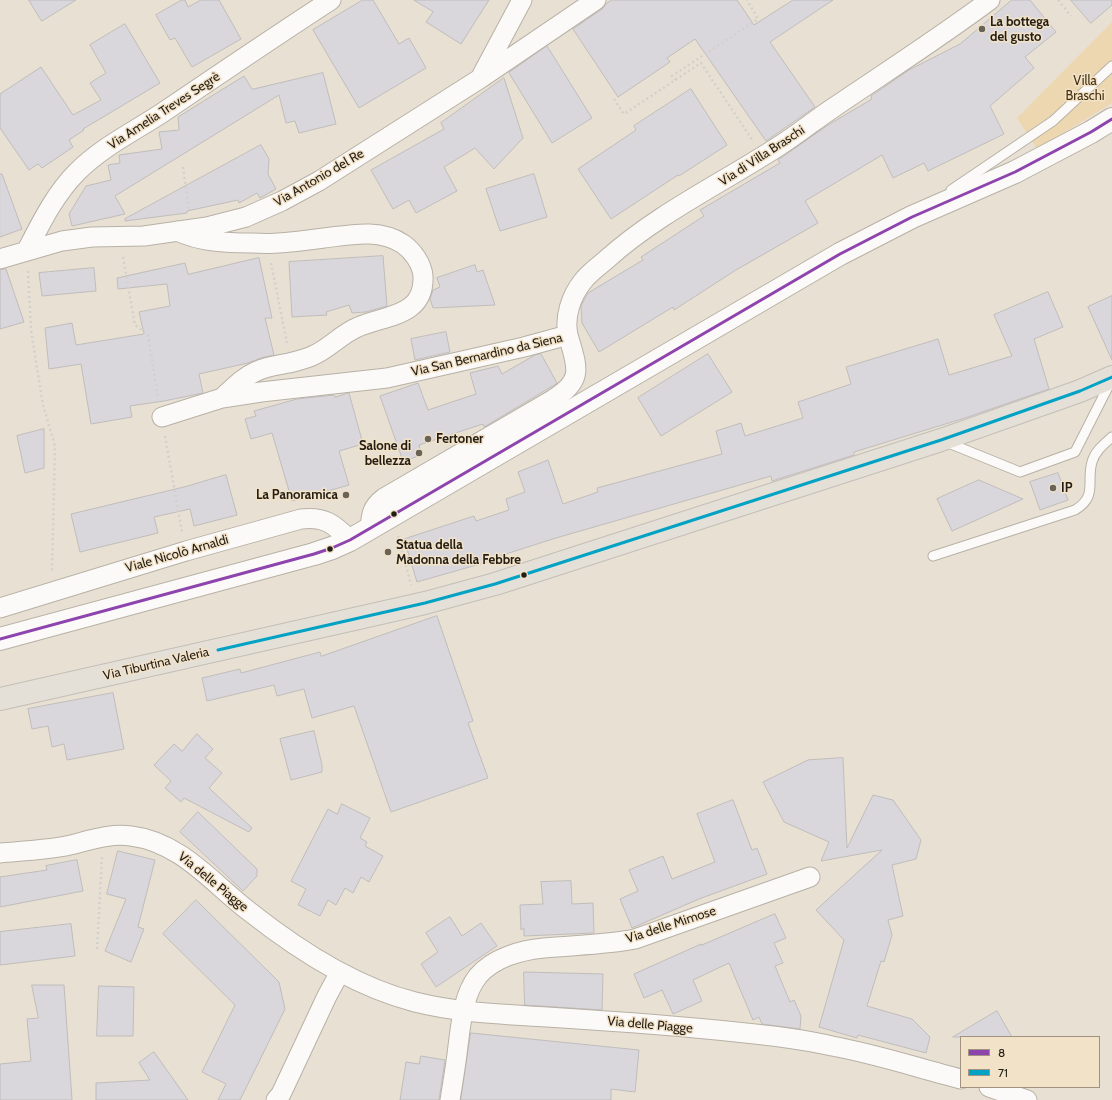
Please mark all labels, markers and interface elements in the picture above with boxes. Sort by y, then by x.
place label: La bottega del gusto [990,14,1049,45]
marker: La bottega del gusto [977,24,987,34]
street label: Via Amelia Treves Segrè [105,69,223,153]
park label: Villa Braschi [1065,73,1105,104]
street label: Via di Villa Braschi [716,123,808,189]
street label: Via Antonio del Re [271,146,367,210]
street label: Via San Bernardino da Siena [410,330,564,380]
place label: Fertoner [436,431,483,447]
marker: Fertoner [423,434,433,444]
place label: Salone di bellezza [359,438,411,469]
marker: Salone di bellezza [414,448,424,458]
place label: IP [1061,480,1072,496]
marker: IP [1048,483,1058,493]
place label: La Panoramica [256,487,338,503]
marker: La Panoramica [341,490,351,500]
unlabelled marker [389,509,399,519]
street label: Viale Nicolò Arnaldi [124,532,230,576]
place label: Statua della Madonna della Febbre [396,537,521,568]
unlabelled marker [325,544,335,554]
marker: Statua della Madonna della Febbre [383,547,393,557]
unlabelled marker [519,570,529,580]
street label: Via Tiburtina Valeria [102,644,210,684]
street label: Via delle Piagge [175,849,251,915]
street label: Via delle Mimose [624,903,718,947]
street label: Via delle Piagge [607,1013,693,1037]
legend [960,1036,1100,1088]
text: 8 [998,1045,1005,1060]
text: 71 [998,1065,1008,1080]

